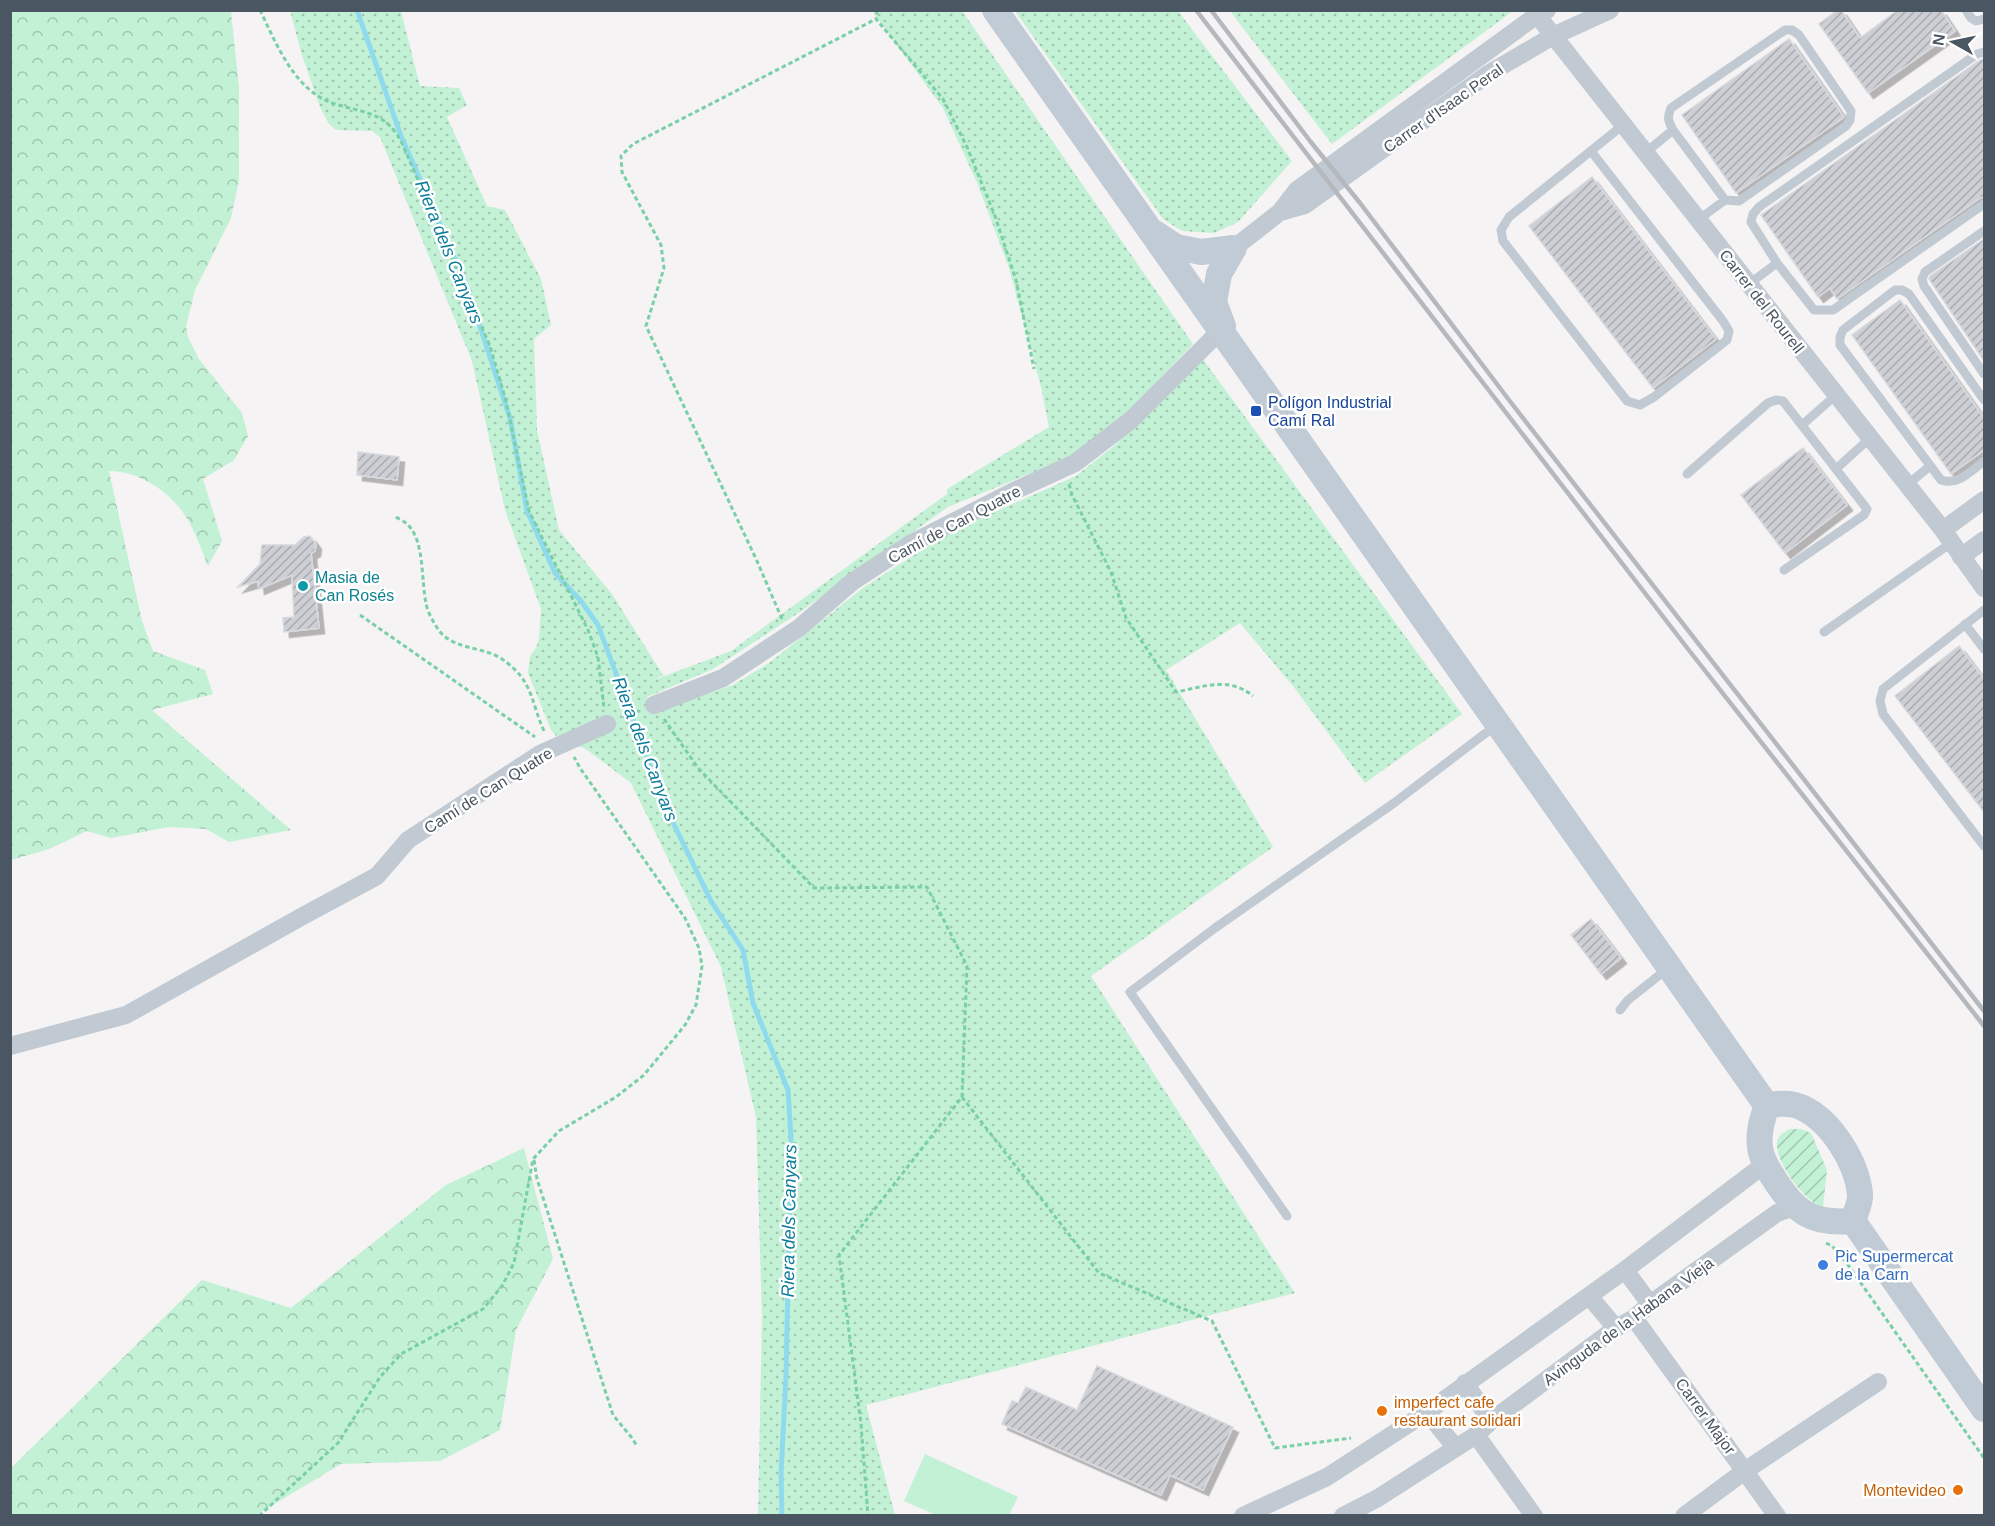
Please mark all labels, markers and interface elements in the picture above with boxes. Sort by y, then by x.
north arrow [1923,12,1983,72]
text: N [1929,33,1948,47]
street label: Carrer d'Isaac Peral [1380,61,1506,156]
water label: Riera dels Canyars [411,177,487,327]
street label: Carrer del Rourell [1716,246,1807,356]
place label: Polígon Industrial Camí Ral [1268,394,1392,429]
marker: Polígon Industrial Camí Ral [1249,404,1263,418]
street label: Camí de Can Quatre [885,482,1023,567]
place label: Masia de Can Rosés [315,569,394,604]
marker: Masia de Can Rosés [296,579,310,593]
water label: Riera dels Canyars [608,674,682,824]
street label: Camí de Can Quatre [421,744,555,837]
water label: Riera dels Canyars [778,1144,800,1298]
place label: Pic Supermercat de la Carn [1835,1248,1954,1283]
street label: Avinguda de la Habana Vieja [1540,1254,1717,1389]
marker: Pic Supermercat de la Carn [1816,1258,1830,1272]
street label: Carrer Major [1672,1375,1739,1458]
place label: imperfect cafe restaurant solidari [1394,1394,1521,1429]
marker: imperfect cafe restaurant solidari [1375,1404,1389,1418]
place label: Montevideo [1863,1482,1946,1499]
marker: Montevideo [1951,1483,1965,1497]

